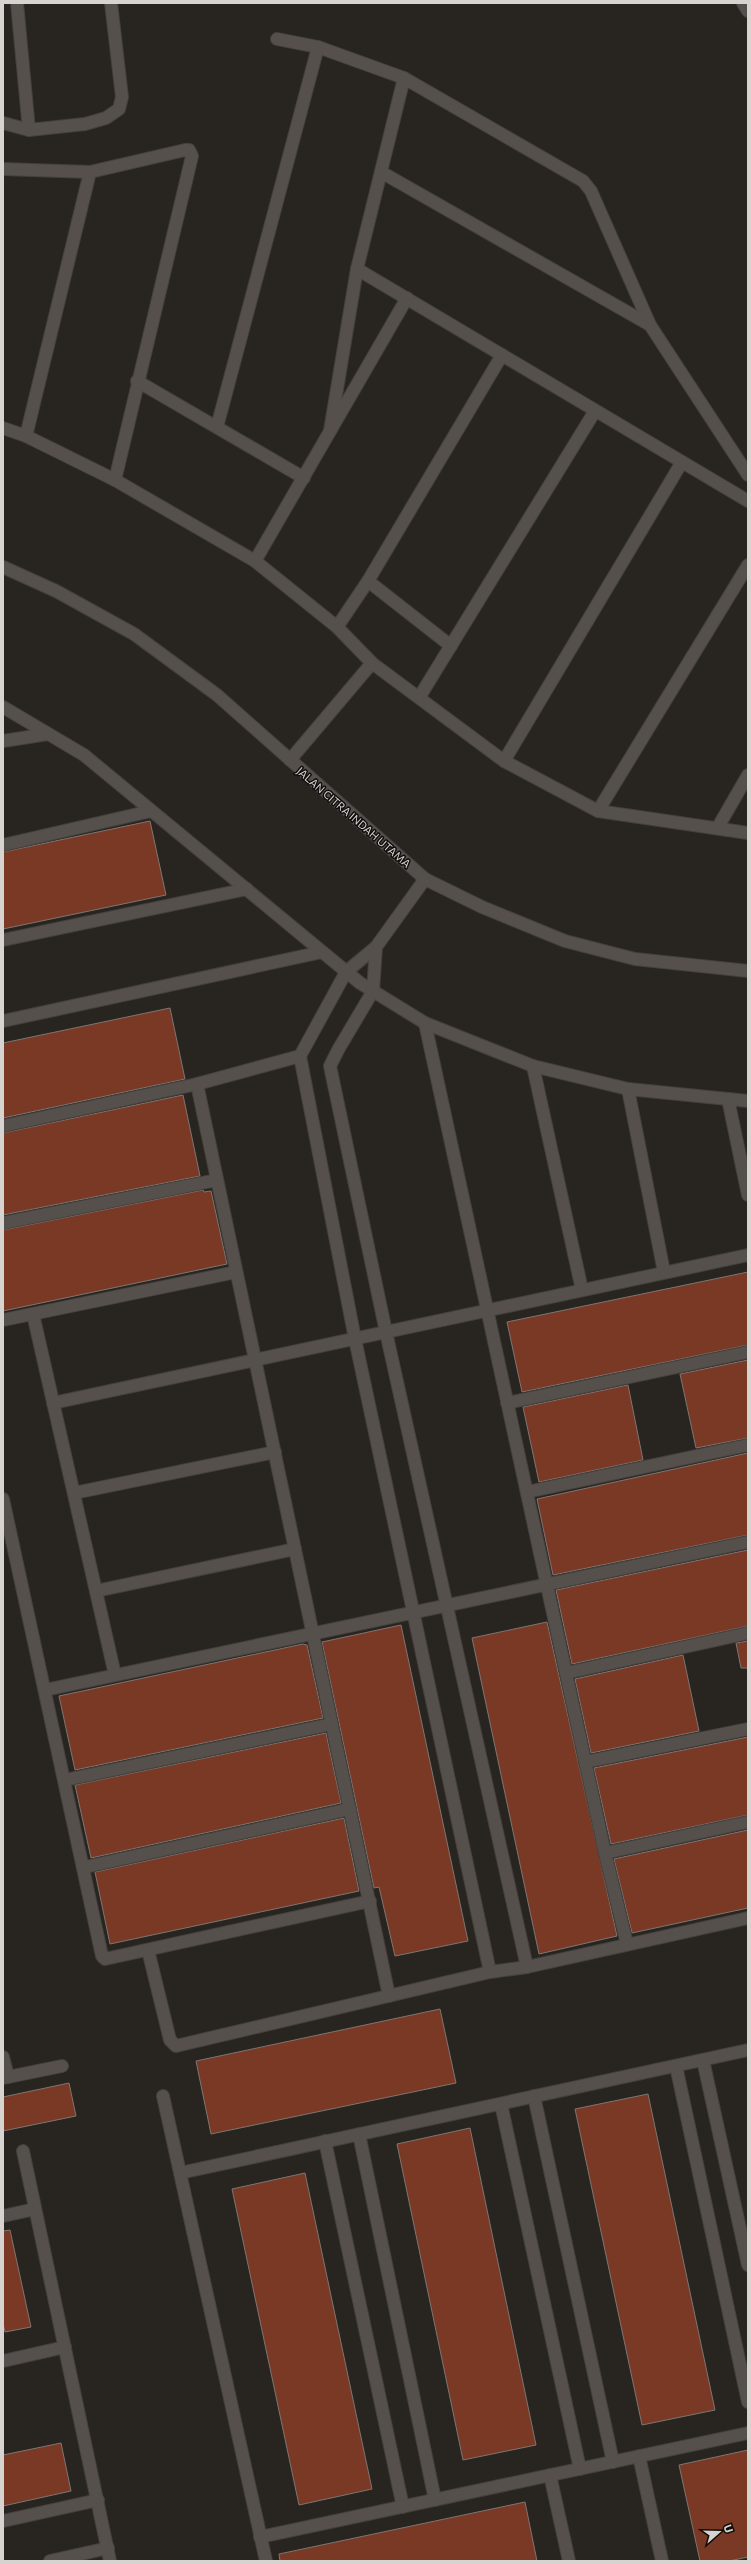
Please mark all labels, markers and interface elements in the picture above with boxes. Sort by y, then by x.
street label: JALAN CITRA INDAH UTAMA [294,764,414,871]
north arrow [699,2512,739,2552]
text: U [721,2522,736,2534]

